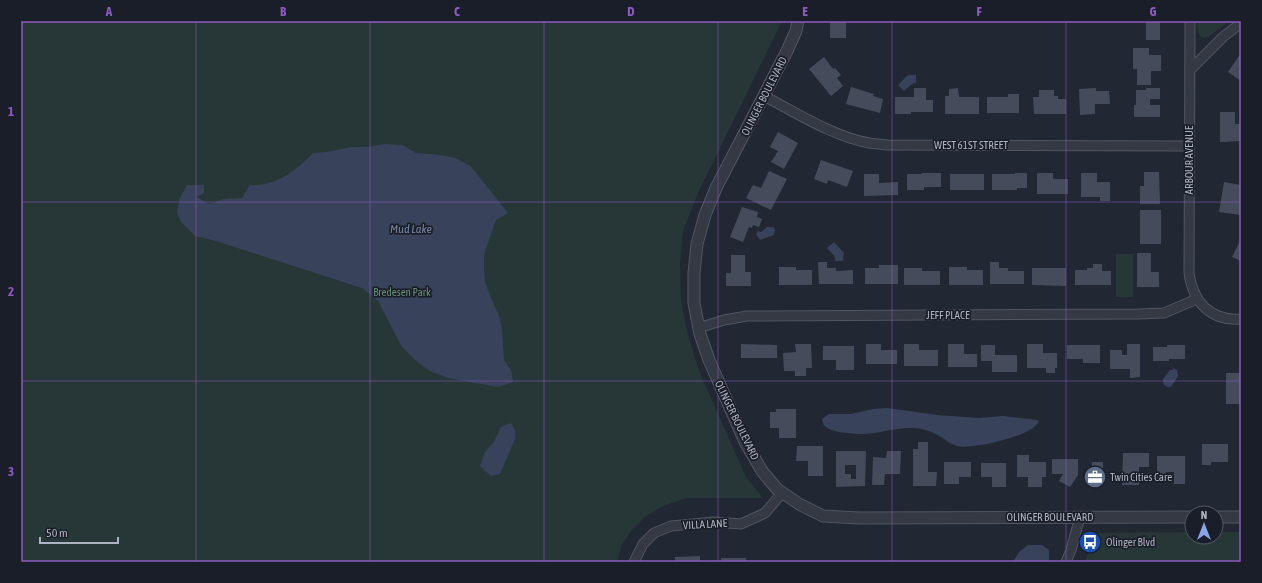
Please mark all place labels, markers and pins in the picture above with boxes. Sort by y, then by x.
office icon: Twin Cities Care [1082,464,1108,490]
place label: Twin Cities Care [1110,471,1172,483]
bus stop icon: Olinger Blvd [1077,529,1103,555]
place label: Olinger Blvd [1106,536,1155,548]

